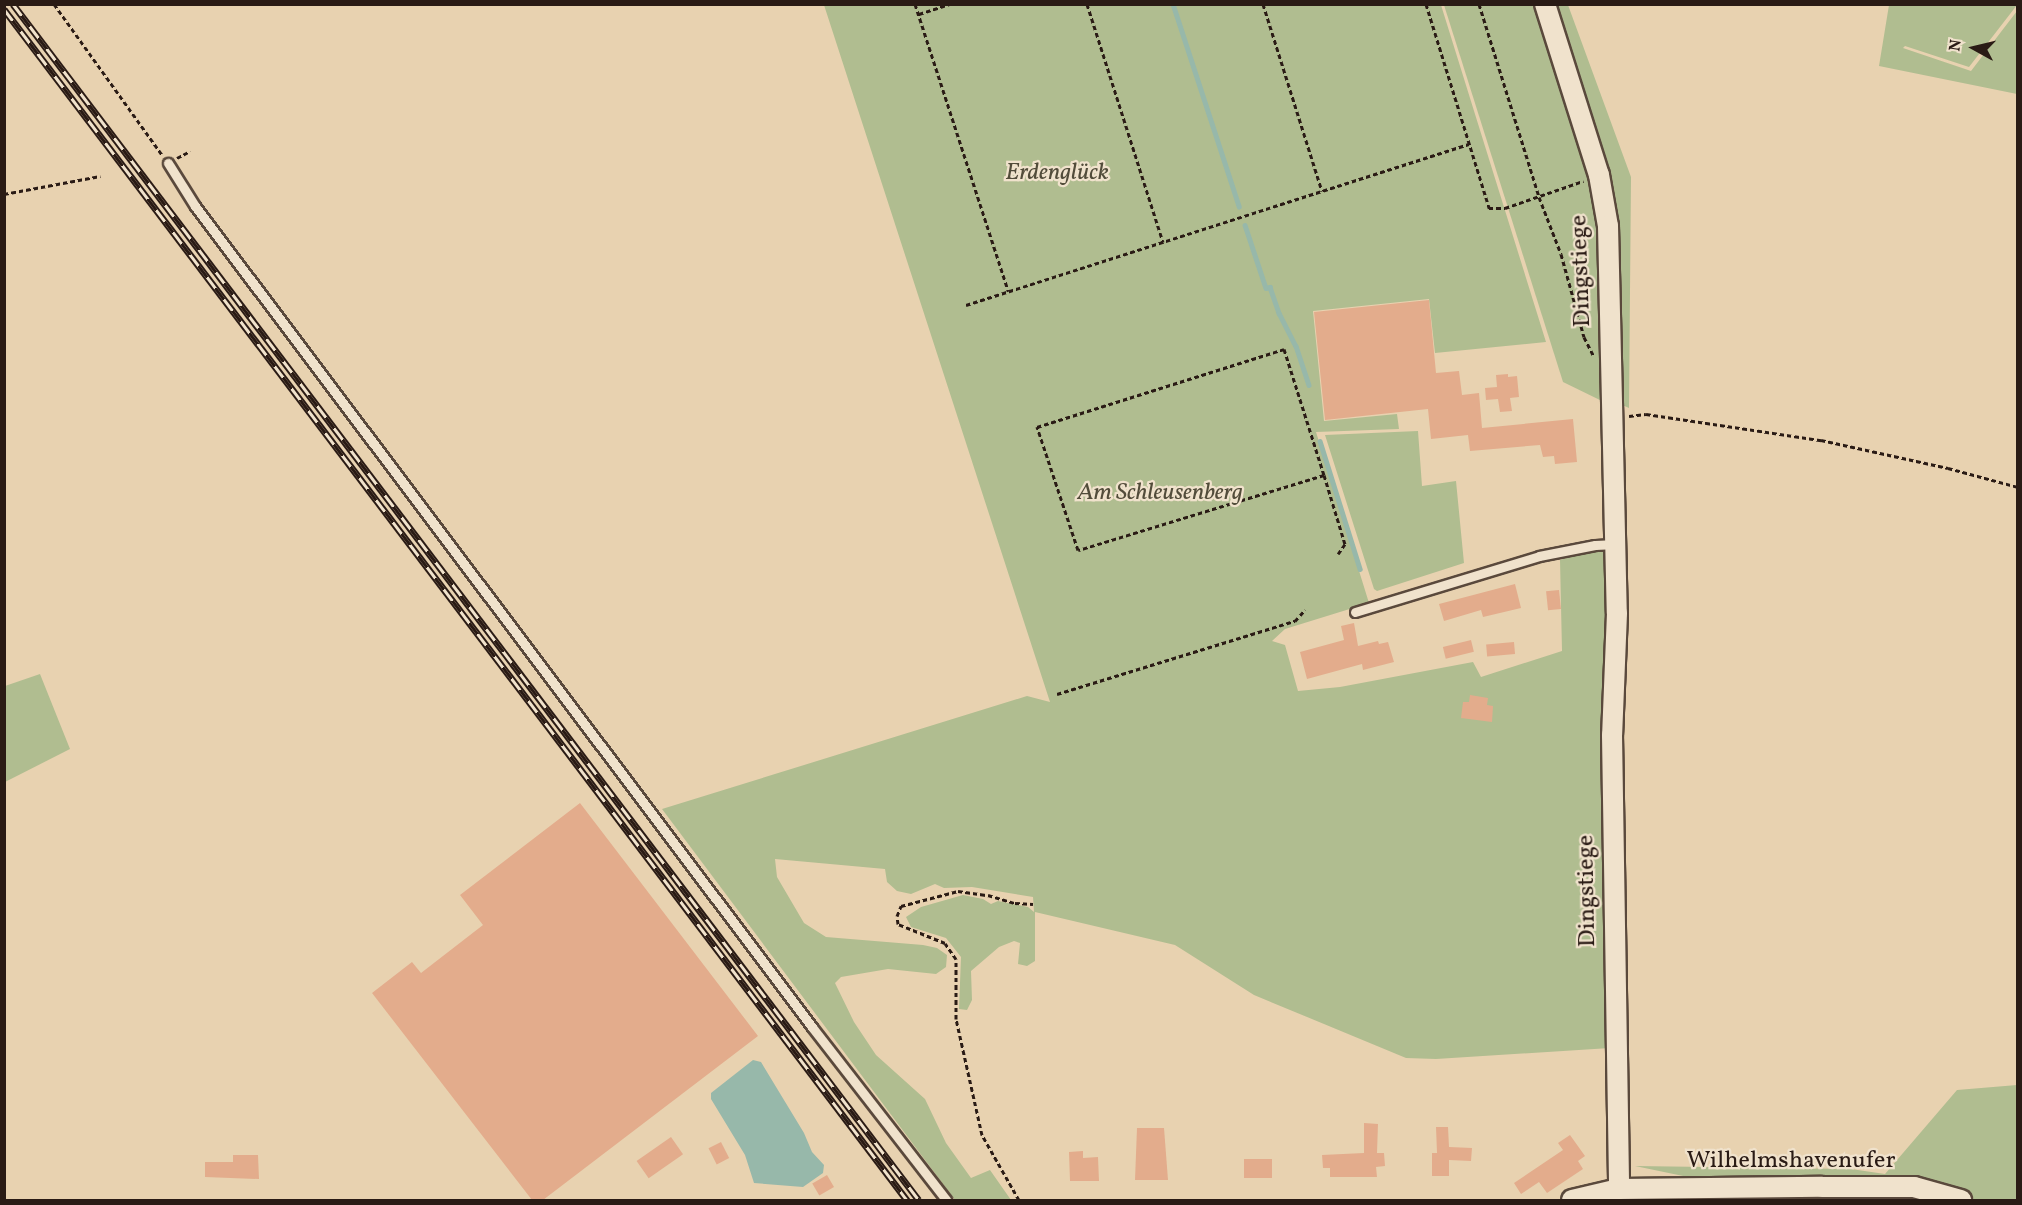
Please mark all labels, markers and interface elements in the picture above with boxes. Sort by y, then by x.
north arrow [1944,18,2004,78]
text: N [1944,38,1968,53]
park label: Erdenglück [1005,160,1109,188]
street label: Dingstiege [1566,214,1598,328]
park label: Am Schleusenberg [1077,480,1243,508]
street label: Dingstiege [1573,835,1603,947]
street label: Wilhelmshavenufer [1687,1148,1895,1176]

